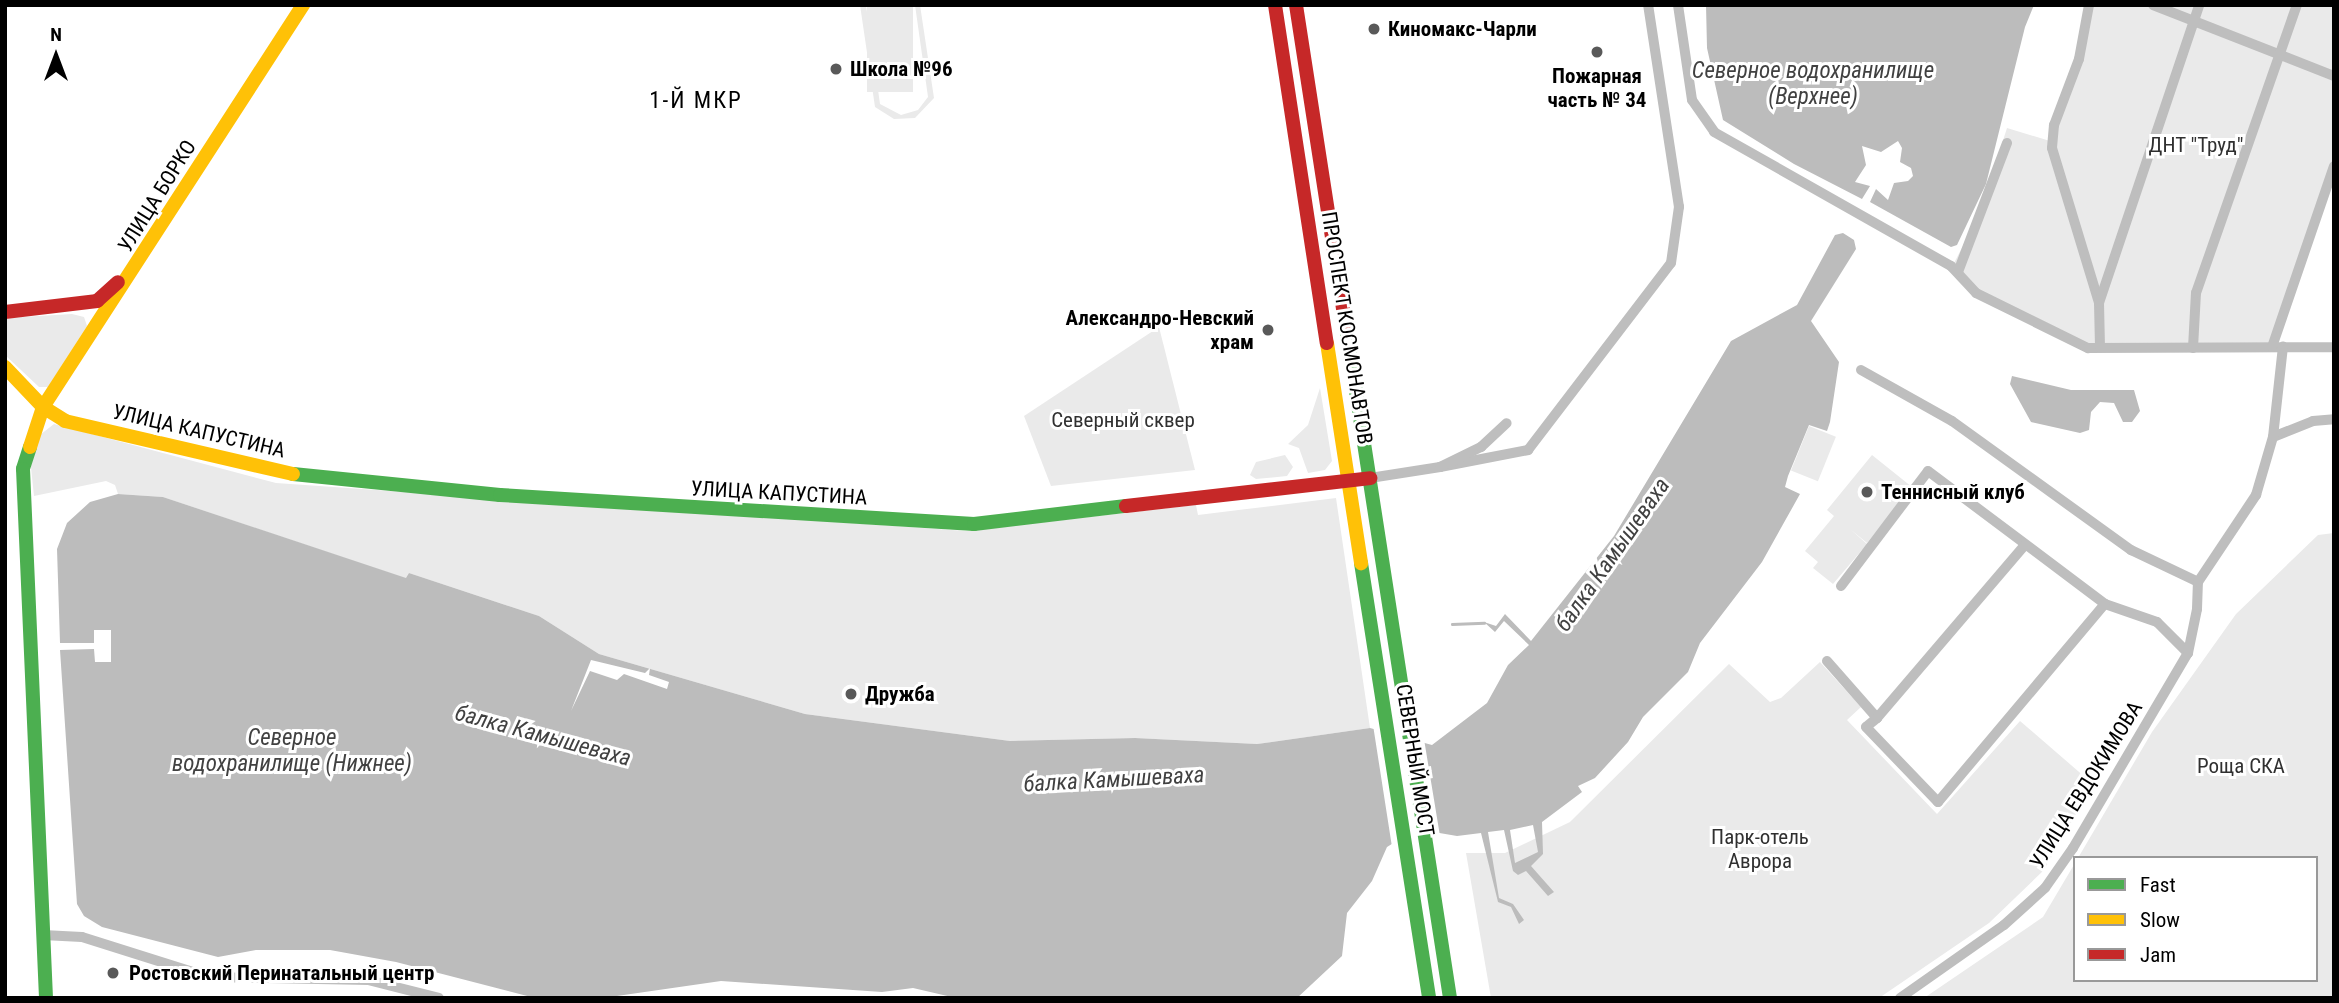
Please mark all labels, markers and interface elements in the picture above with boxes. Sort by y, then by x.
place label: Киномакс-Чарли [1388,16,1537,42]
north arrow [21,21,91,91]
marker: Киномакс-Чарли [1366,21,1382,37]
text: N [50,23,62,46]
marker: Пожарная часть № 34 [1589,44,1605,60]
place label: Школа №96 [850,56,953,82]
water label: Северное водохранилище (Верхнее) [1692,57,1934,111]
marker: Школа №96 [828,61,844,77]
place label: Пожарная часть № 34 [1548,63,1646,113]
district label: 1-Й МКР [650,87,742,115]
park label: ДНТ "Труд" [2148,132,2244,158]
street label: УЛИЦА БОРКО [113,135,201,257]
street label: ПРОСПЕКТ КОСМОНАВТОВ [1316,210,1378,446]
place label: Александро-Невский храм [1066,305,1254,355]
marker: Александро-Невский храм [1260,322,1276,338]
street label: УЛИЦА КАПУСТИНА [110,399,288,463]
park label: Северный сквер [1051,407,1195,433]
water label: балка Камышеваха [1550,473,1676,637]
street label: УЛИЦА КАПУСТИНА [690,476,868,510]
place label: Теннисный клуб [1881,479,2025,505]
marker: Теннисный клуб [1859,484,1875,500]
place label: Дружба [865,681,935,707]
street label: СЕВЕРНЫЙ МОСТ [1391,682,1439,838]
marker: Дружба [843,686,859,702]
street label: УЛИЦА ЕВДОКИМОВА [2024,697,2148,873]
water label: балка Камышеваха [452,699,634,773]
water label: Северное водохранилище (Нижнее) [172,724,412,778]
park label: Роща СКА [2197,753,2285,779]
water label: балка Камышеваха [1023,761,1205,799]
park label: Парк-отель Аврора [1711,824,1809,874]
legend [2073,856,2318,982]
text: Fast [2140,873,2176,897]
text: Slow [2140,908,2180,932]
text: Jam [2140,943,2176,967]
place label: Ростовский Перинатальный центр [129,960,434,986]
marker: Ростовский Перинатальный центр [103,963,123,983]

